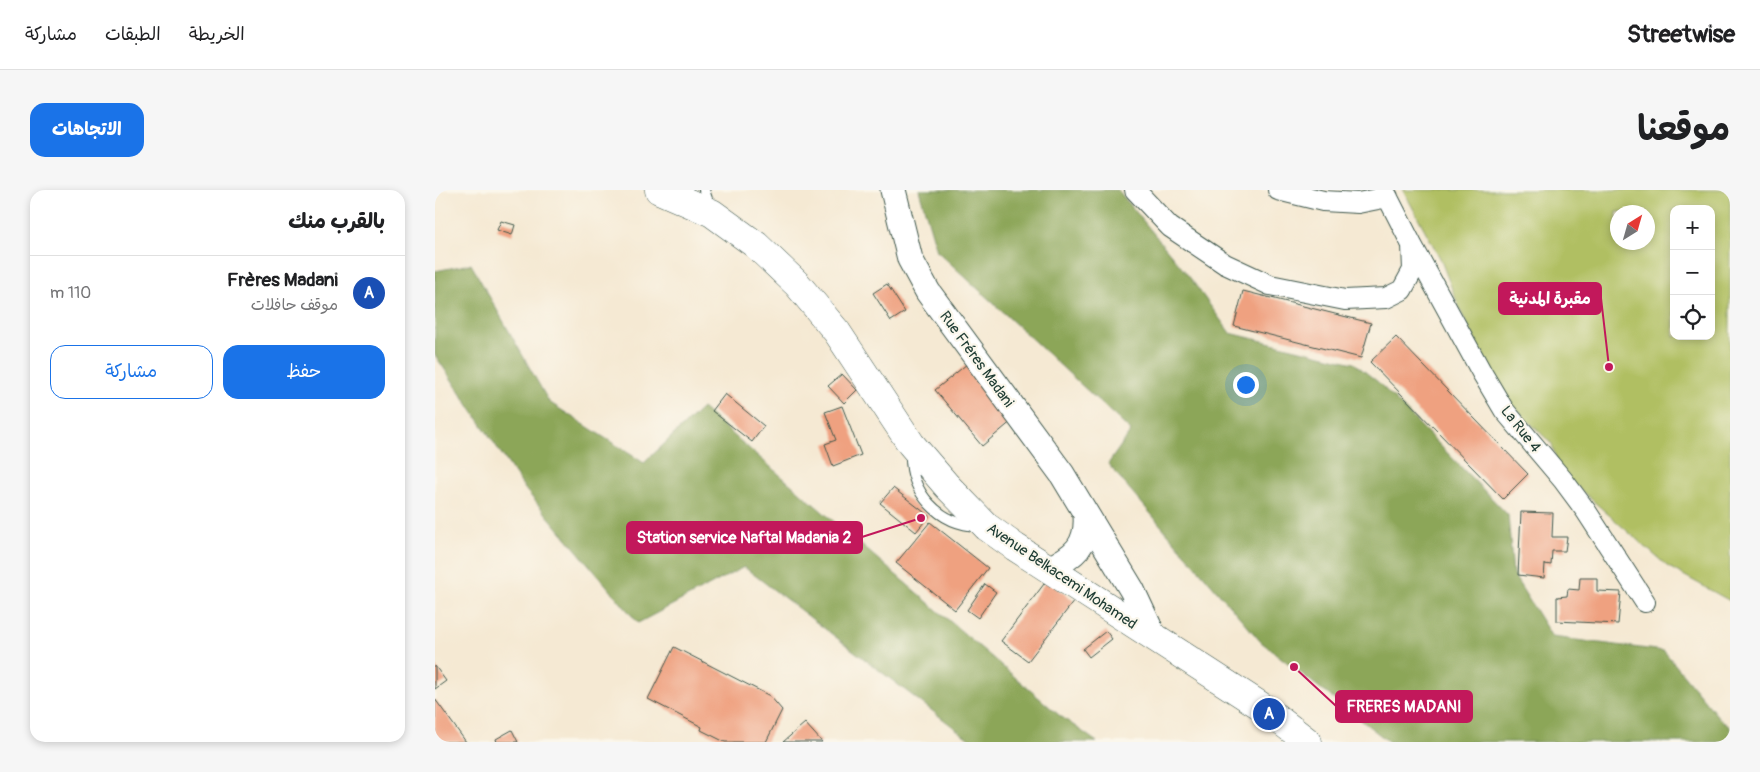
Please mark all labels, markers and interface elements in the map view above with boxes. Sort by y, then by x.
text: Streetwise [1627,20,1735,49]
text: مشاركة [25,23,77,46]
text: الطبقات [105,23,161,46]
text: الخريطة [189,23,245,46]
button: الاتجاهات [30,103,144,157]
text: موقعنا [1637,107,1730,151]
north arrow [1610,205,1655,250]
map controls [1670,205,1715,340]
button: + [1670,205,1715,250]
text: بالقرب منك [288,208,385,235]
button: − [1670,250,1715,295]
text: Frères Madani [227,268,338,292]
text: 110 m [50,283,91,303]
text: A [364,283,374,303]
callout: مقبرة المدنية [1499,283,1601,314]
text: مقبرة المدنية [1509,289,1591,309]
text: موقف حافلات [251,295,338,315]
button: locate [1670,295,1715,340]
street label: Rue Fréres Madani [935,307,1018,411]
button: مشاركة [50,345,213,399]
button: حفظ [223,345,385,399]
your location [1233,372,1259,398]
street label: La Rue 4 [1496,402,1545,457]
street label: Avenue Belkacemi Mohamed [983,519,1140,634]
callout: Station service Naftal Madania 2 [627,522,862,553]
text: Station service Naftal Madania 2 [637,528,851,548]
callout: FRERES MADANI [1336,691,1472,722]
pin: A [1253,695,1285,733]
text: FRERES MADANI [1346,697,1462,717]

